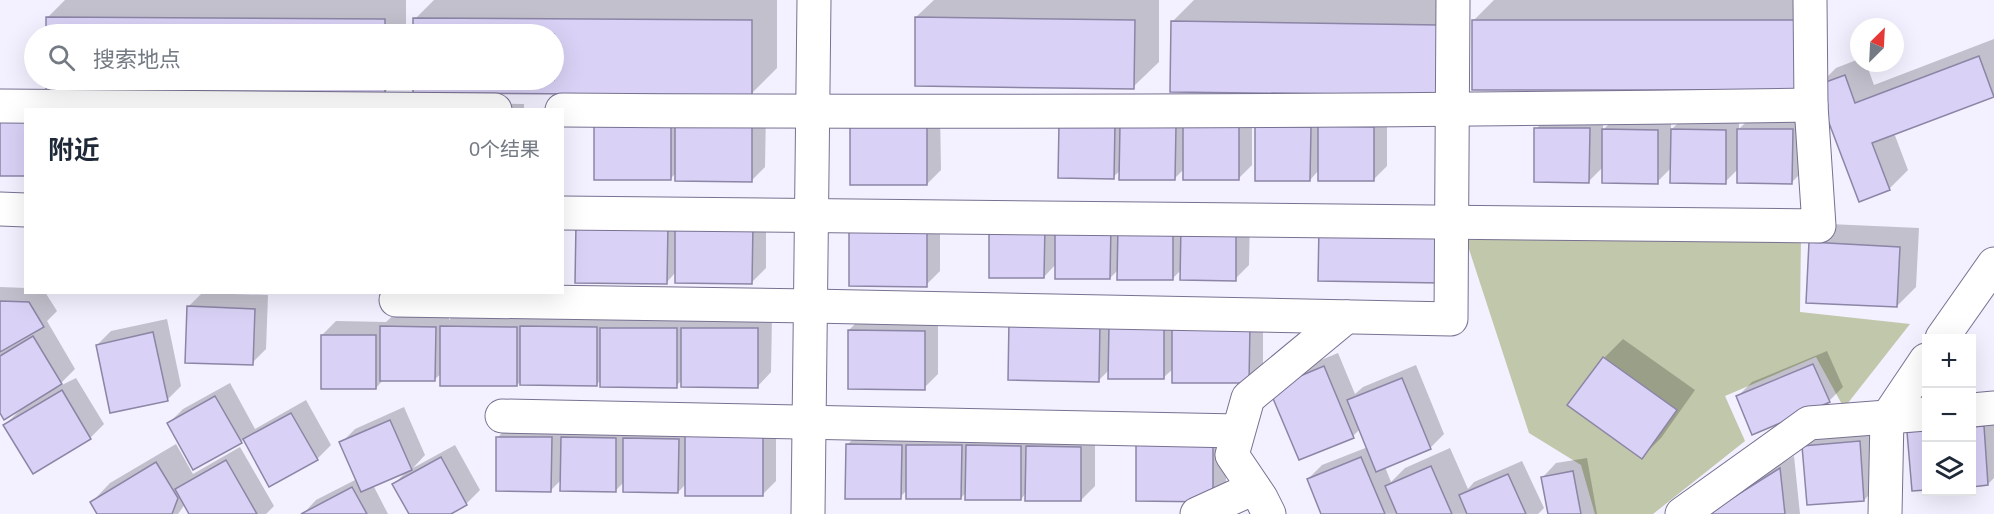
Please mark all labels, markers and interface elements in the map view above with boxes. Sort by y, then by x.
north arrow [1850,18,1904,72]
search box [24,24,564,90]
icon: search [45,41,78,74]
text: 搜索地点 [93,47,181,72]
text: 附近 [48,135,100,165]
text: 0个结果 [469,138,540,160]
map controls [1922,334,1976,496]
button: + [1922,334,1976,388]
button: − [1922,388,1976,442]
button: layers [1922,442,1976,496]

